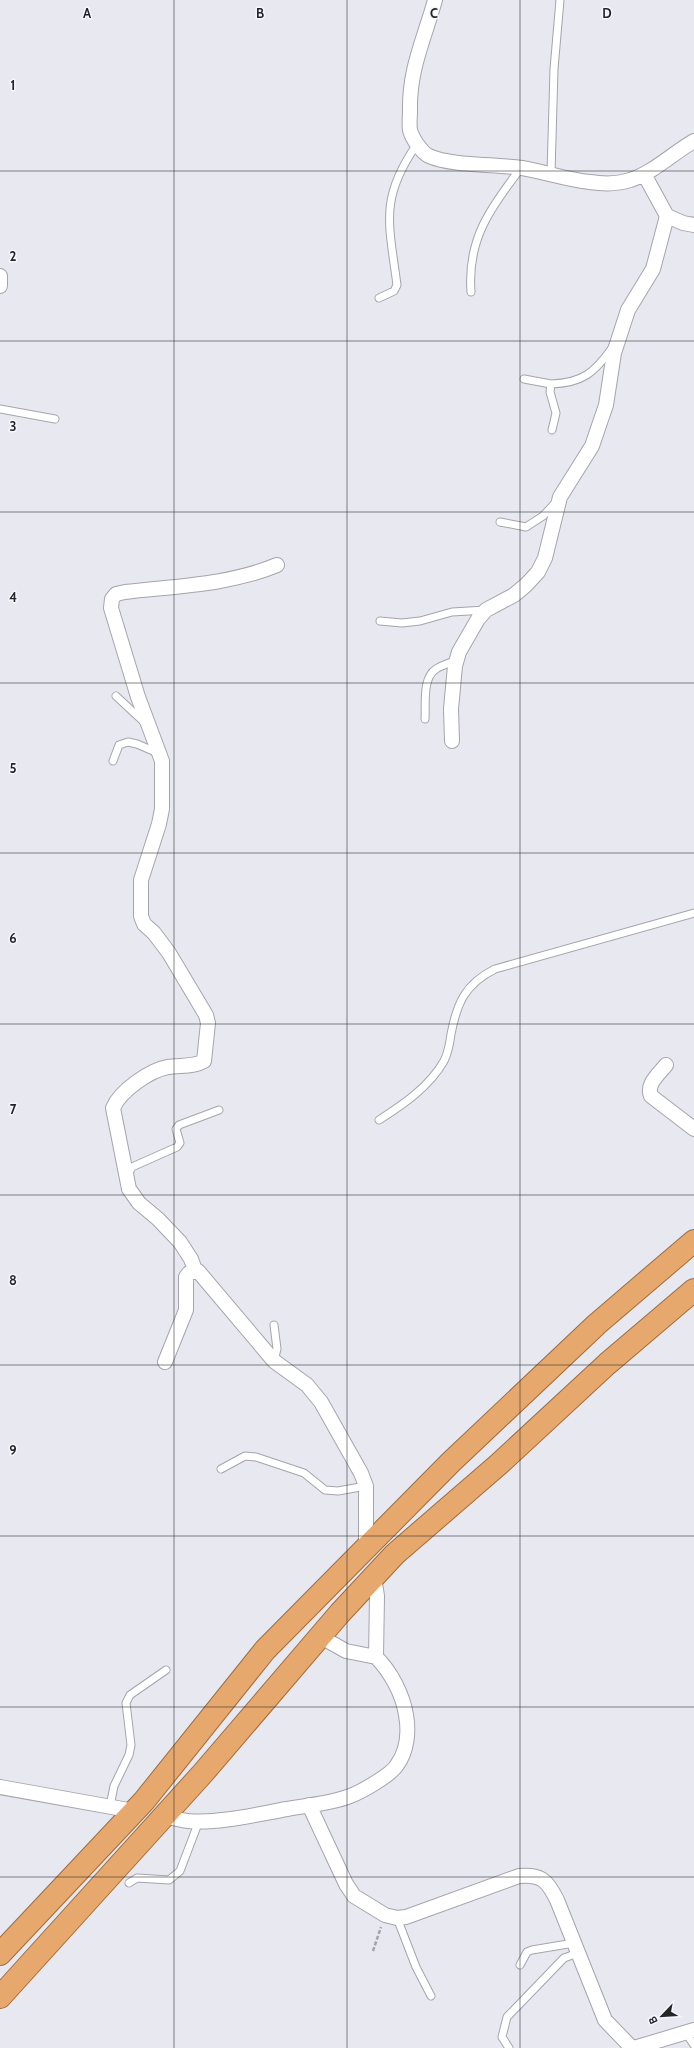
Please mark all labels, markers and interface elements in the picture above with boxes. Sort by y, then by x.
text: A [83,5,92,21]
text: B [256,5,264,21]
text: C [430,5,438,21]
text: D [602,5,612,21]
text: 1 [11,77,15,93]
text: 2 [10,248,17,264]
text: 3 [9,418,17,434]
text: 4 [9,589,17,605]
text: 5 [10,760,17,776]
text: 6 [9,930,17,946]
text: 7 [10,1101,17,1117]
text: 8 [9,1272,17,1288]
text: 9 [9,1442,17,1458]
north arrow [642,1996,682,2036]
text: B [645,2014,661,2026]

